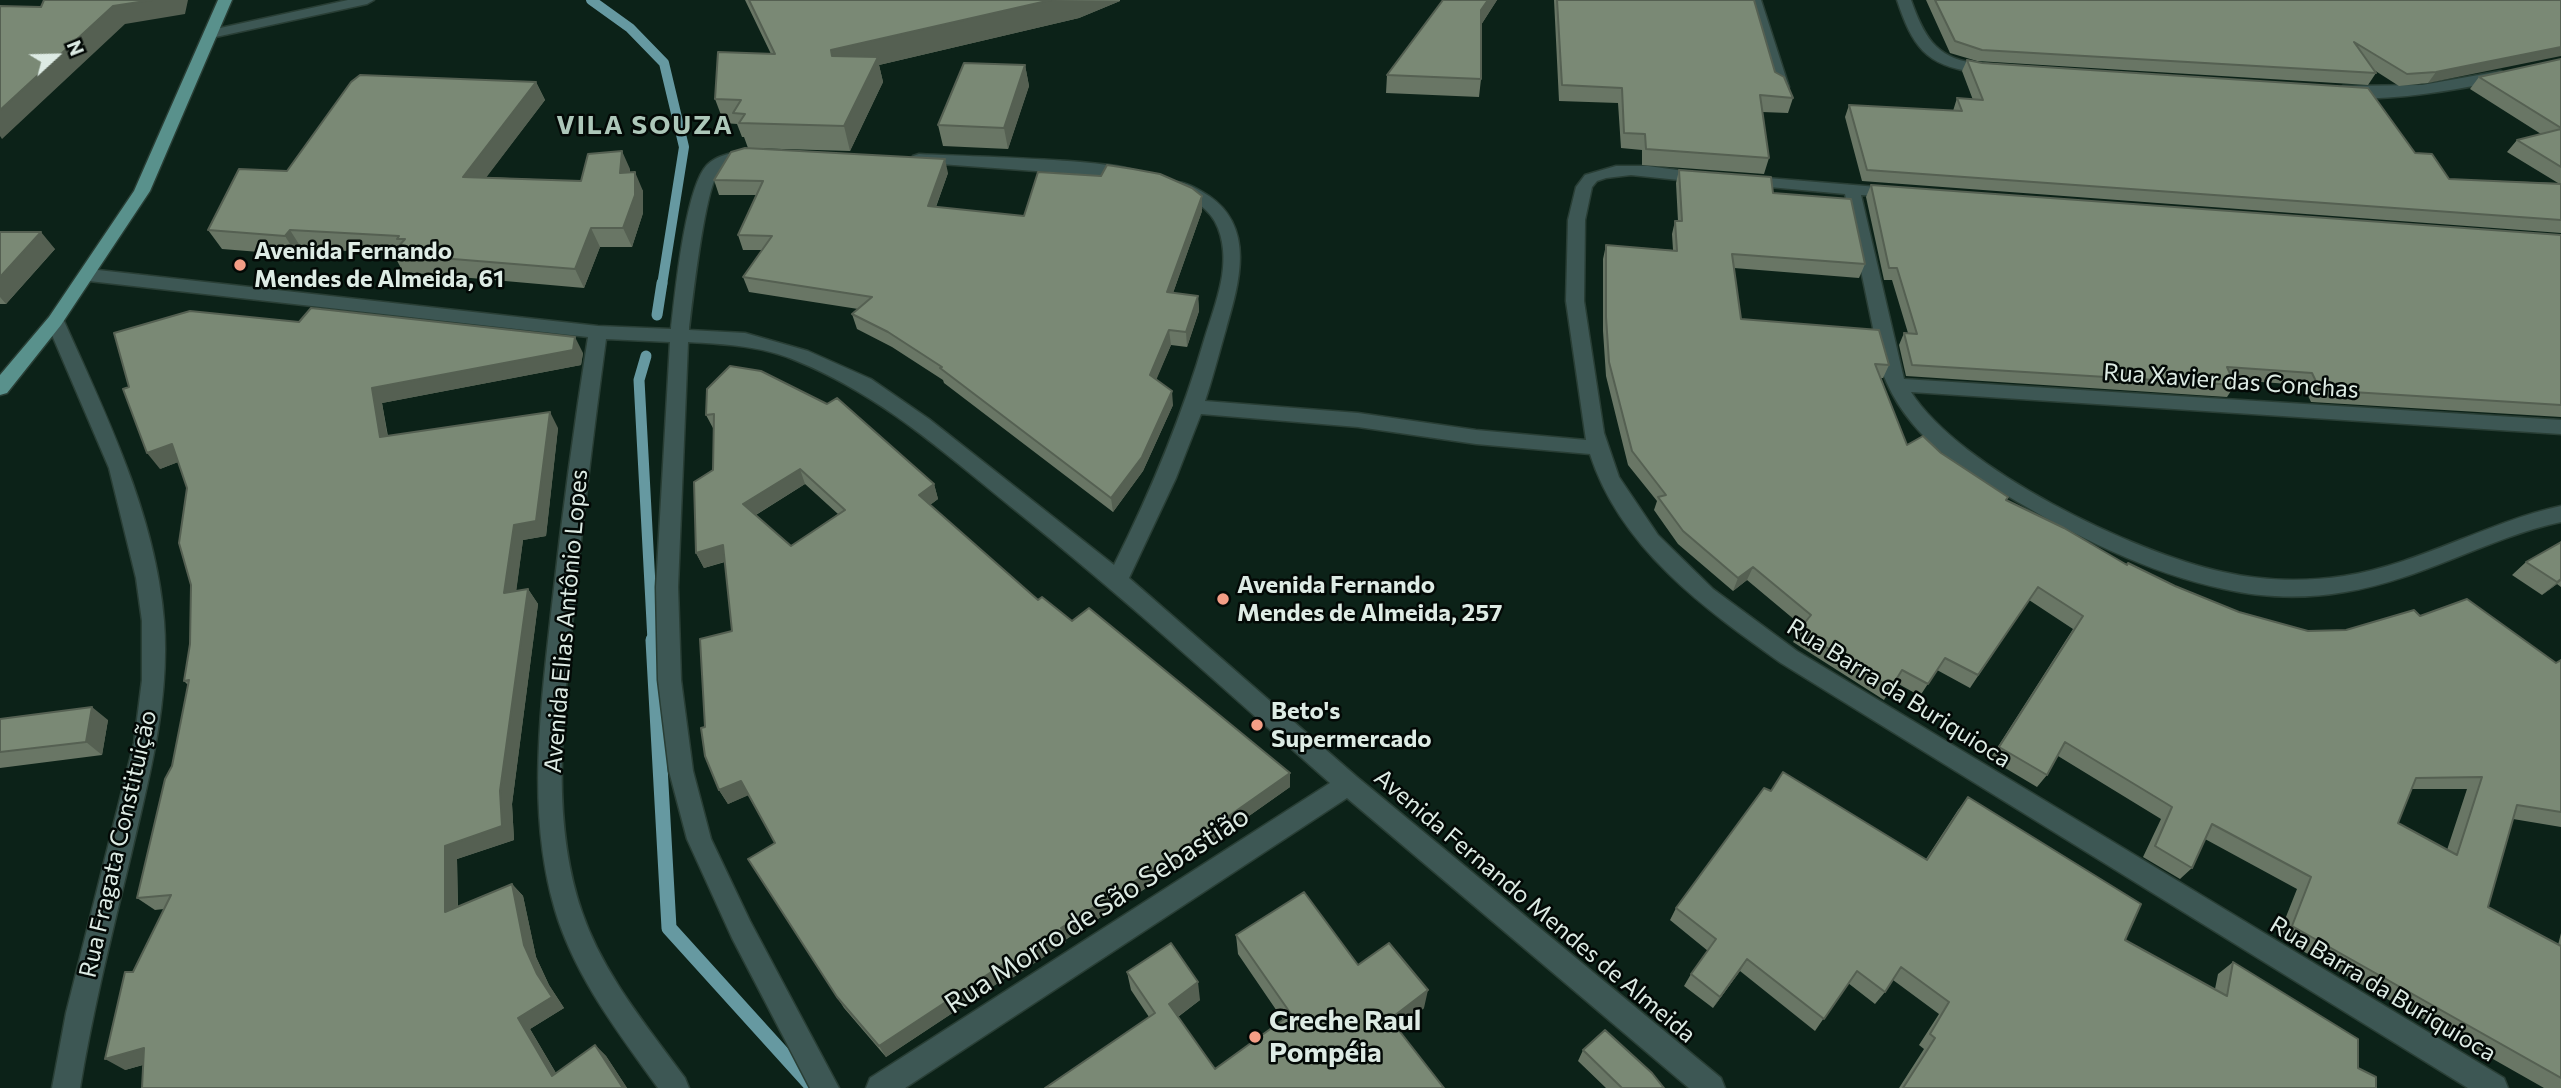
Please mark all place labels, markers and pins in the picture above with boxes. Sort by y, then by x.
place label: Avenida Fernando Mendes de Almeida, 61 [254,237,504,293]
marker: Avenida Fernando Mendes de Almeida, 61 [232,257,248,273]
place label: Avenida Fernando Mendes de Almeida, 257 [1237,571,1502,627]
marker: Avenida Fernando Mendes de Almeida, 257 [1215,591,1231,607]
place label: Beto's Supermercado [1271,697,1432,753]
marker: Beto's Supermercado [1249,717,1265,733]
place label: Creche Raul Pompéia [1269,1004,1421,1070]
marker: Creche Raul Pompéia [1247,1029,1263,1045]

